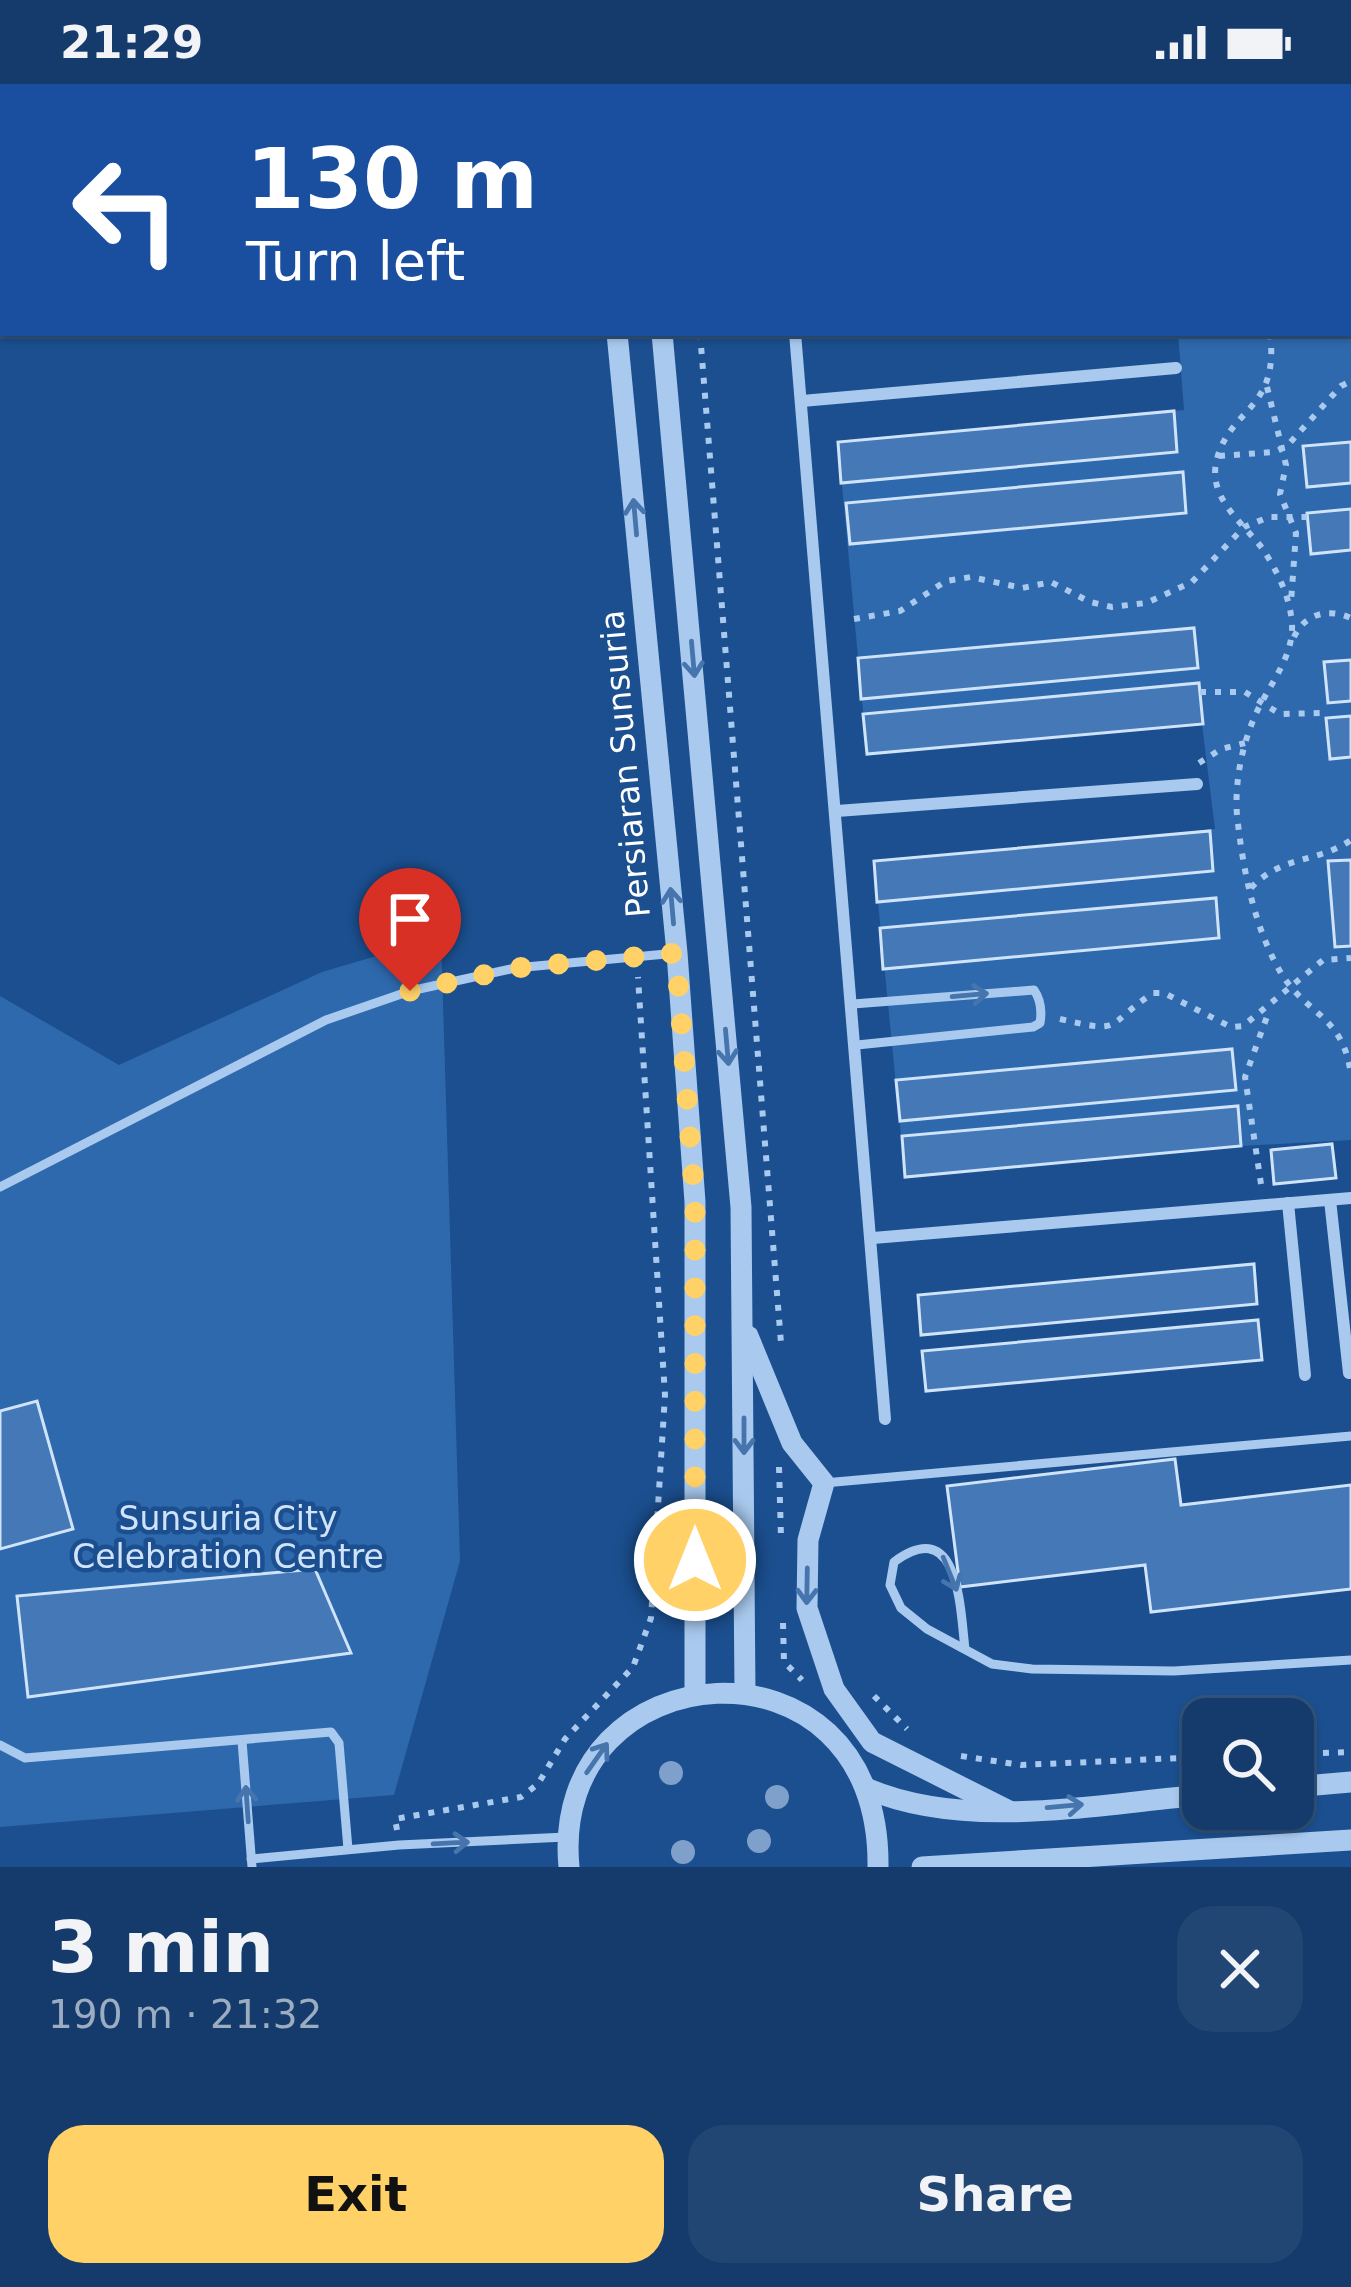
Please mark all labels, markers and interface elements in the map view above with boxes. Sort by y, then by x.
text: 21:29 [60,16,203,69]
text: 130 m [246,130,538,228]
icon: left [48,132,204,288]
text: Turn left [246,230,465,293]
one-way arrow [623,498,646,537]
street label: Persiaran Sunsuria [592,609,658,919]
one-way arrow [682,638,705,677]
pin [359,868,461,991]
icon: arrive [377,886,443,952]
one-way arrow [660,887,683,926]
one-way arrow [950,983,989,1006]
one-way arrow [716,1027,739,1066]
one-way arrow [733,1416,755,1455]
position arrow [632,1497,758,1623]
park label: Sunsuria City Celebration Centre [72,1499,384,1576]
one-way arrow [941,1555,962,1592]
one-way arrow [796,1566,819,1605]
map controls [1182,1698,1314,1830]
button: search [1182,1698,1314,1830]
one-way arrow [584,1741,609,1775]
one-way arrow [235,1785,258,1824]
one-way arrow [1045,1794,1084,1817]
one-way arrow [431,1831,470,1854]
text: 3 min [48,1905,274,1989]
button: close [1177,1906,1303,2032]
text: 190 m · 21:32 [48,1992,322,2037]
button: Exit [48,2125,664,2263]
button: Share [688,2125,1303,2263]

